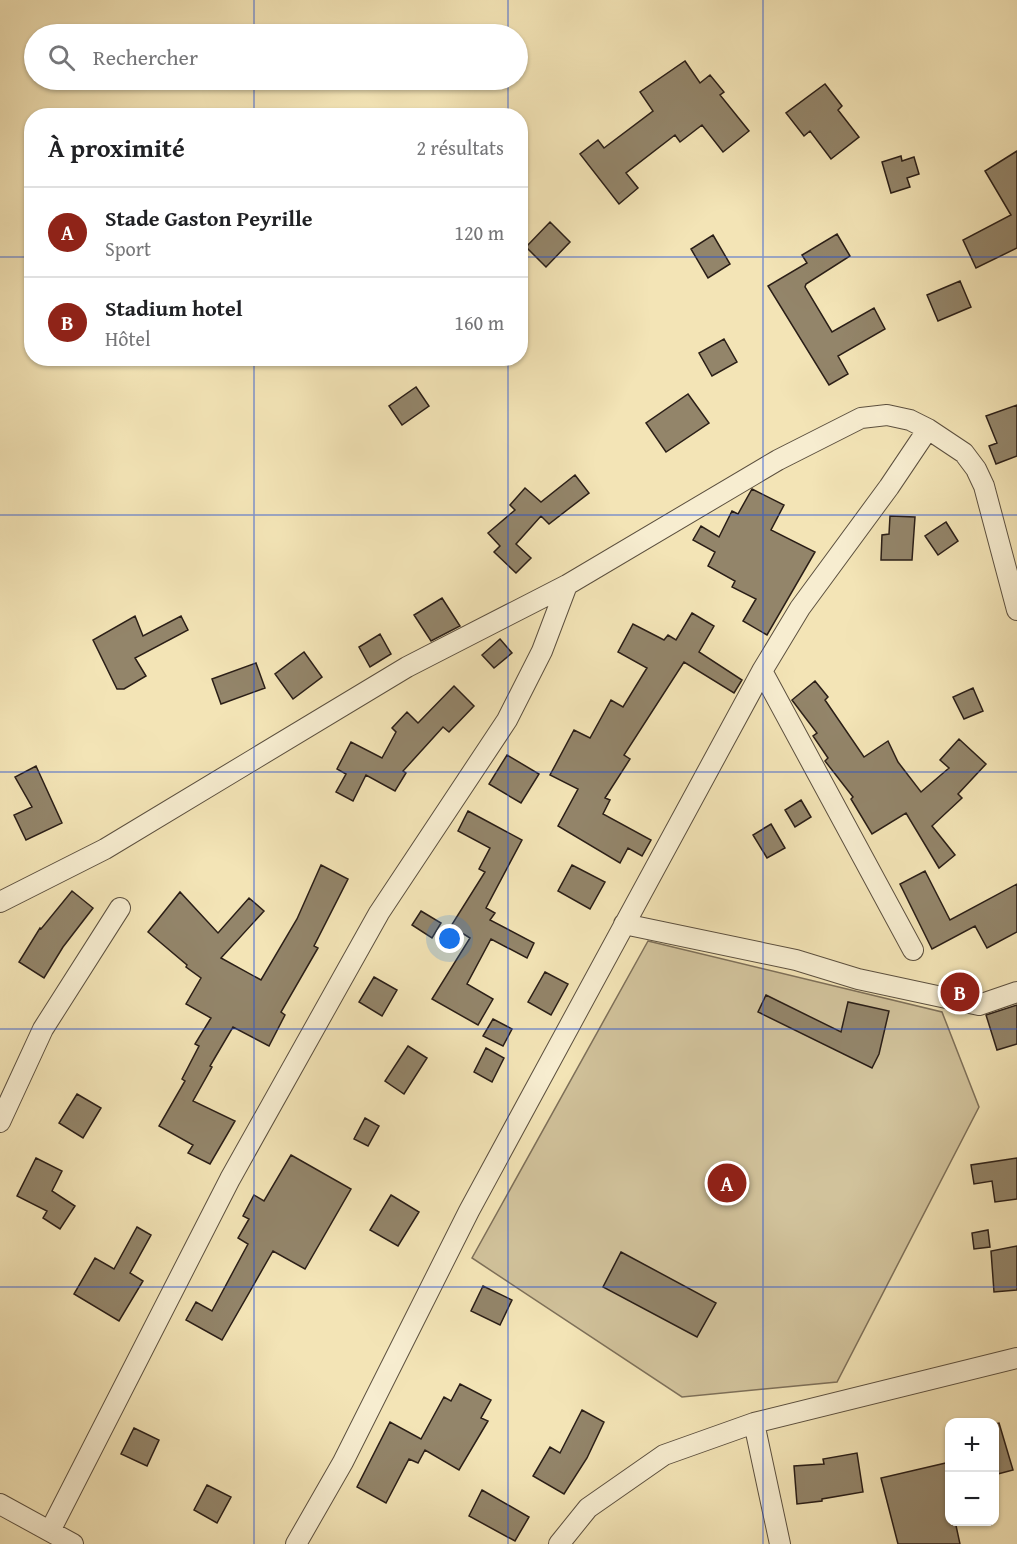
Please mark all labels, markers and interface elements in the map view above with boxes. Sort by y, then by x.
search box [24,24,528,90]
icon: search [45,41,78,74]
text: Rechercher [93,41,198,73]
text: À proximité [48,128,185,167]
text: 2 résultats [416,133,504,162]
text: Stade Gaston Peyrille [105,202,313,234]
text: A [61,218,74,247]
text: 120 m [454,218,504,247]
text: Sport [105,234,151,263]
text: Stadium hotel [105,292,243,324]
text: B [61,308,74,337]
text: 160 m [454,308,504,337]
text: Hôtel [105,324,151,353]
your location [435,924,464,953]
pin: B [940,970,980,1014]
pin: A [708,1160,746,1206]
map controls [945,1418,999,1526]
button: + [945,1418,999,1472]
button: − [945,1472,999,1526]

